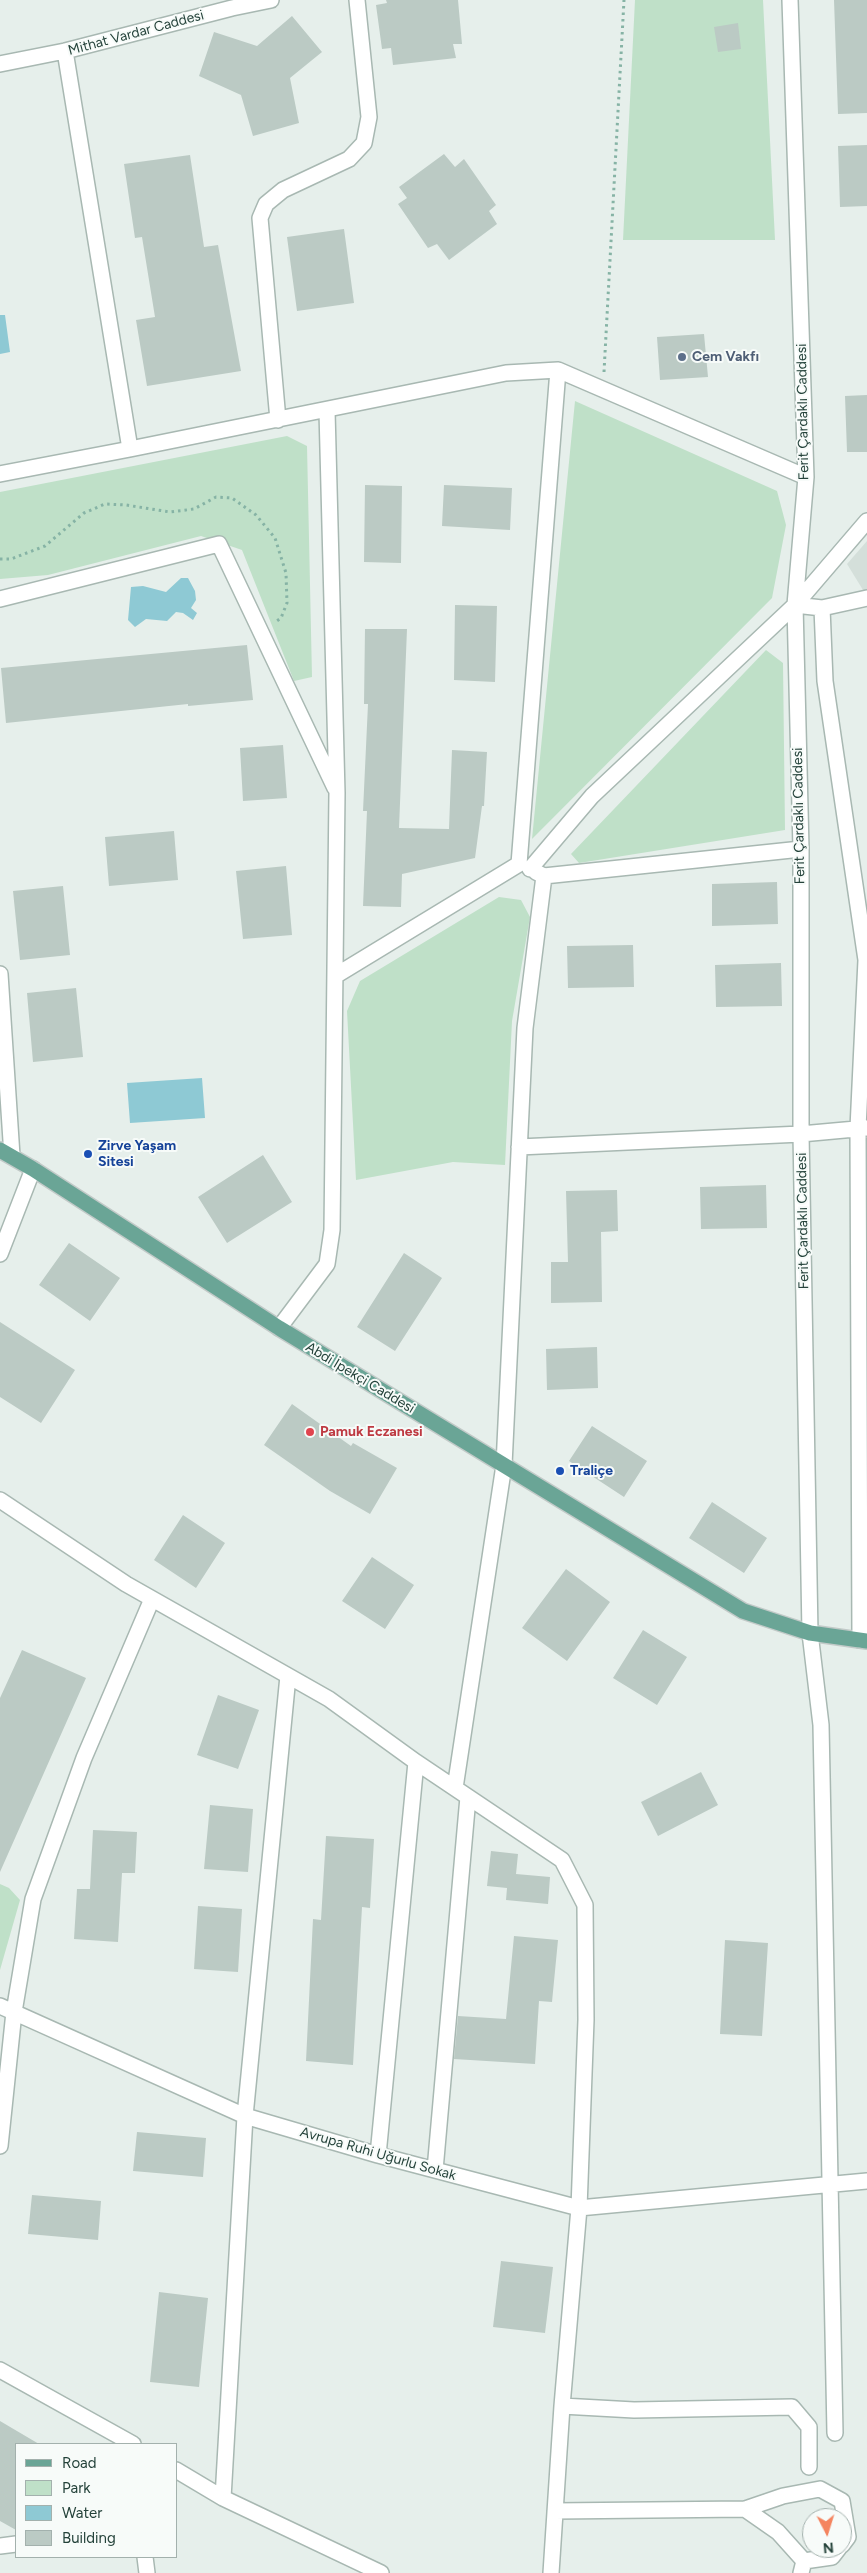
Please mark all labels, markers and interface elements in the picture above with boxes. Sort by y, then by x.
street label: Mithat Vardar Caddesi [66,7,206,59]
street label: Ferit Çardaklı Caddesi [793,343,813,481]
place label: Cem Vakfı [692,349,759,365]
marker: Cem Vakfı [676,351,688,363]
street label: Ferit Çardaklı Caddesi [789,747,809,885]
place label: Zirve Yaşam Sitesi [98,1138,176,1170]
marker: Zirve Yaşam Sitesi [82,1148,94,1160]
street label: Ferit Çardaklı Caddesi [793,1152,813,1290]
street label: Abdi İpekçi Caddesi [302,1339,418,1417]
place label: Pamuk Eczanesi [320,1424,423,1440]
marker: Pamuk Eczanesi [304,1426,316,1438]
place label: Traliçe [570,1463,613,1479]
marker: Traliçe [554,1465,566,1477]
street label: Avrupa Ruhi Uğurlu Sokak [298,2124,458,2184]
legend [15,2443,178,2558]
text: Road [62,2454,97,2472]
text: Park [62,2479,91,2497]
text: Water [62,2504,102,2522]
north arrow [802,2508,852,2558]
text: Building [62,2529,116,2547]
text: N [822,2539,834,2556]

